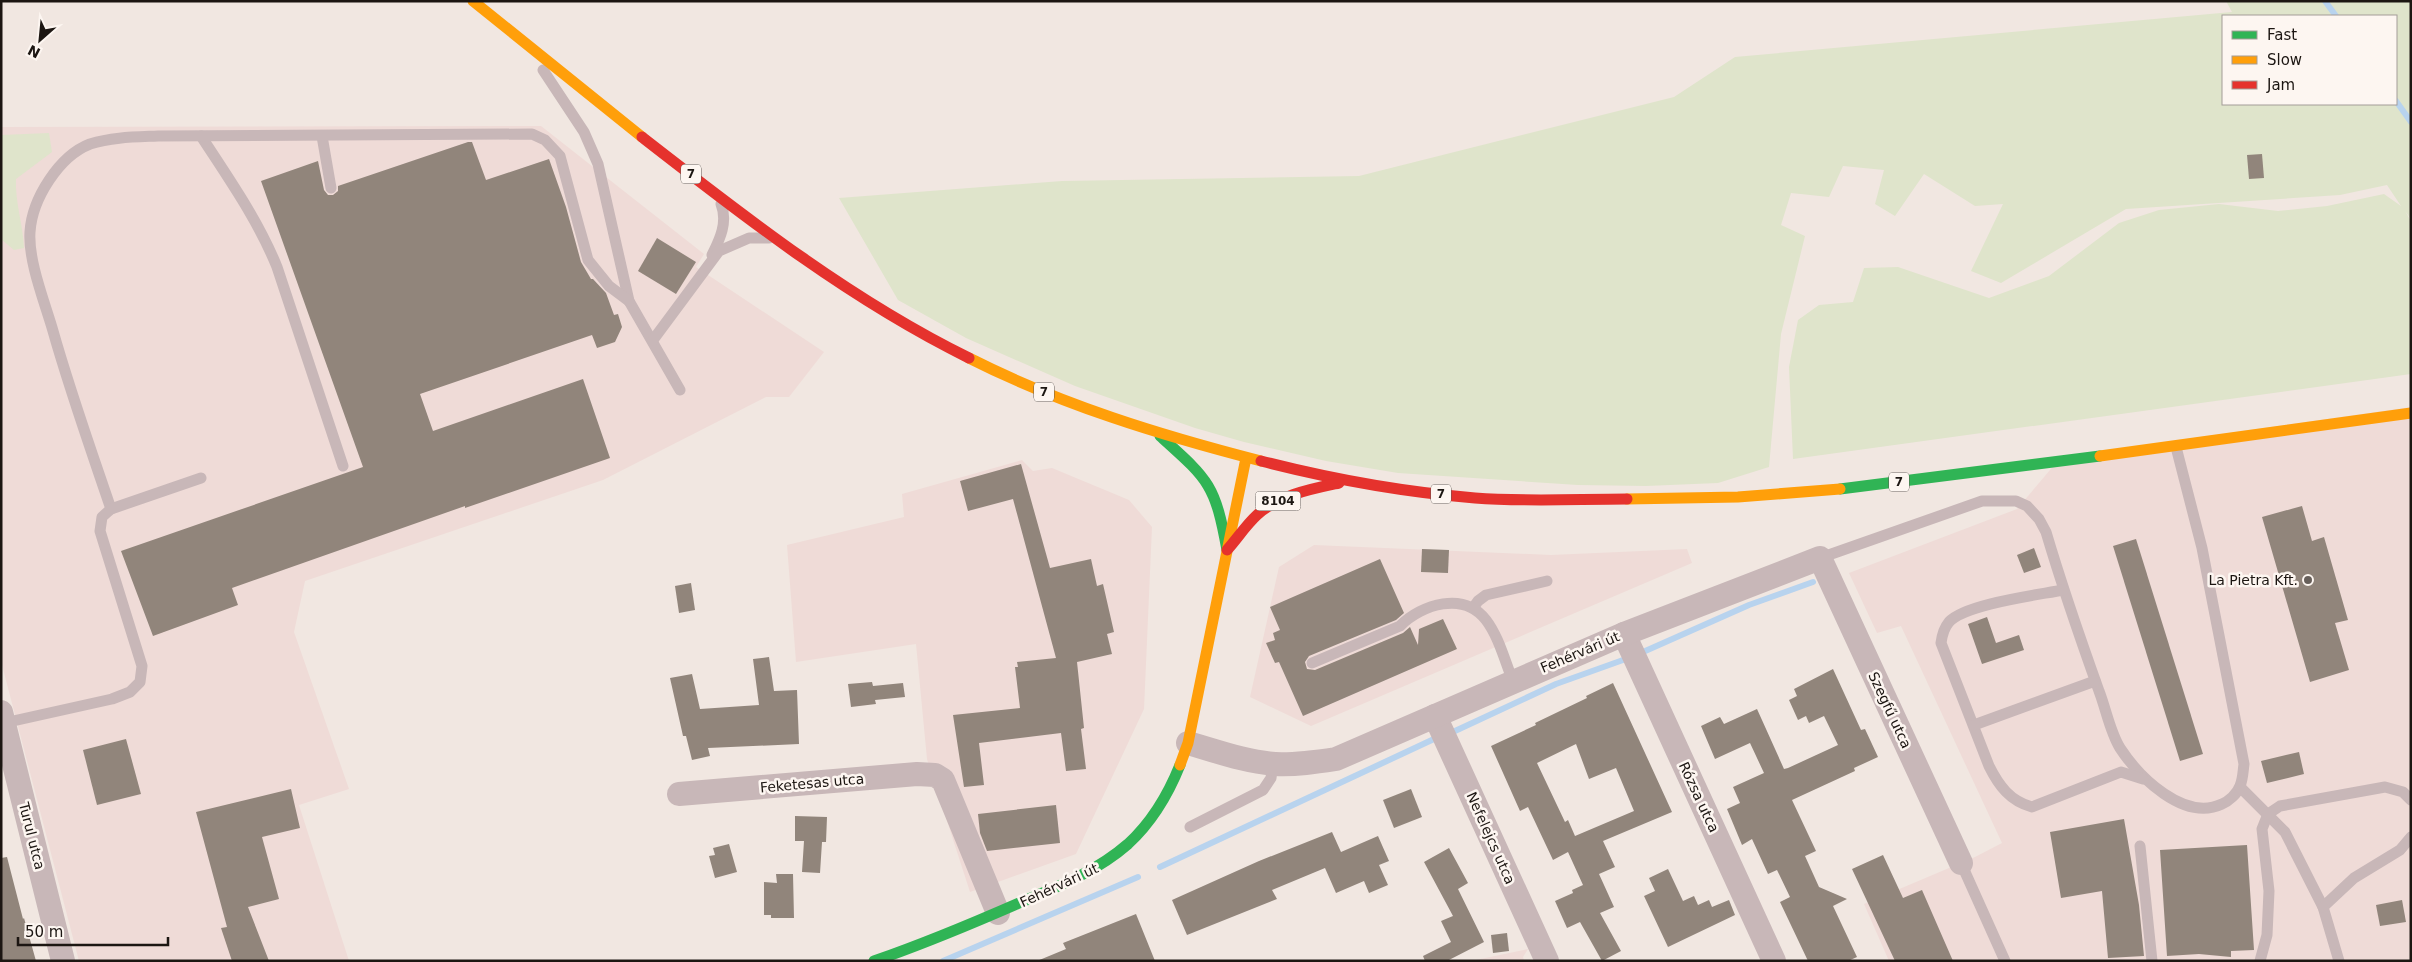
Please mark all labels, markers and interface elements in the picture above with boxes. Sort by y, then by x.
north arrow [15,15,65,65]
legend [2222,15,2397,105]
text: Fast [2267,26,2297,44]
text: N [25,42,43,61]
text: Slow [2267,51,2302,69]
text: Jam [2266,76,2295,94]
road number: 7 [681,164,701,183]
road number: 7 [1034,382,1054,402]
road number: 7 [1889,472,1909,492]
road number: 7 [1431,484,1451,504]
road number: 8104 [1256,492,1300,511]
place label: La Pietra Kft. [2208,572,2298,588]
marker: La Pietra Kft. [2302,574,2314,586]
street label: Fehérvári út [1538,628,1622,676]
street label: Szegfű utca [1865,669,1915,751]
street label: Rózsa utca [1676,759,1722,835]
street label: Feketesas utca [759,770,865,796]
street label: Nefelejcs utca [1464,789,1518,887]
street label: Turul utca [16,800,48,871]
street label: Fehérvári út [1017,860,1101,910]
scale bar [18,914,168,946]
text: 50 m [25,923,63,941]

